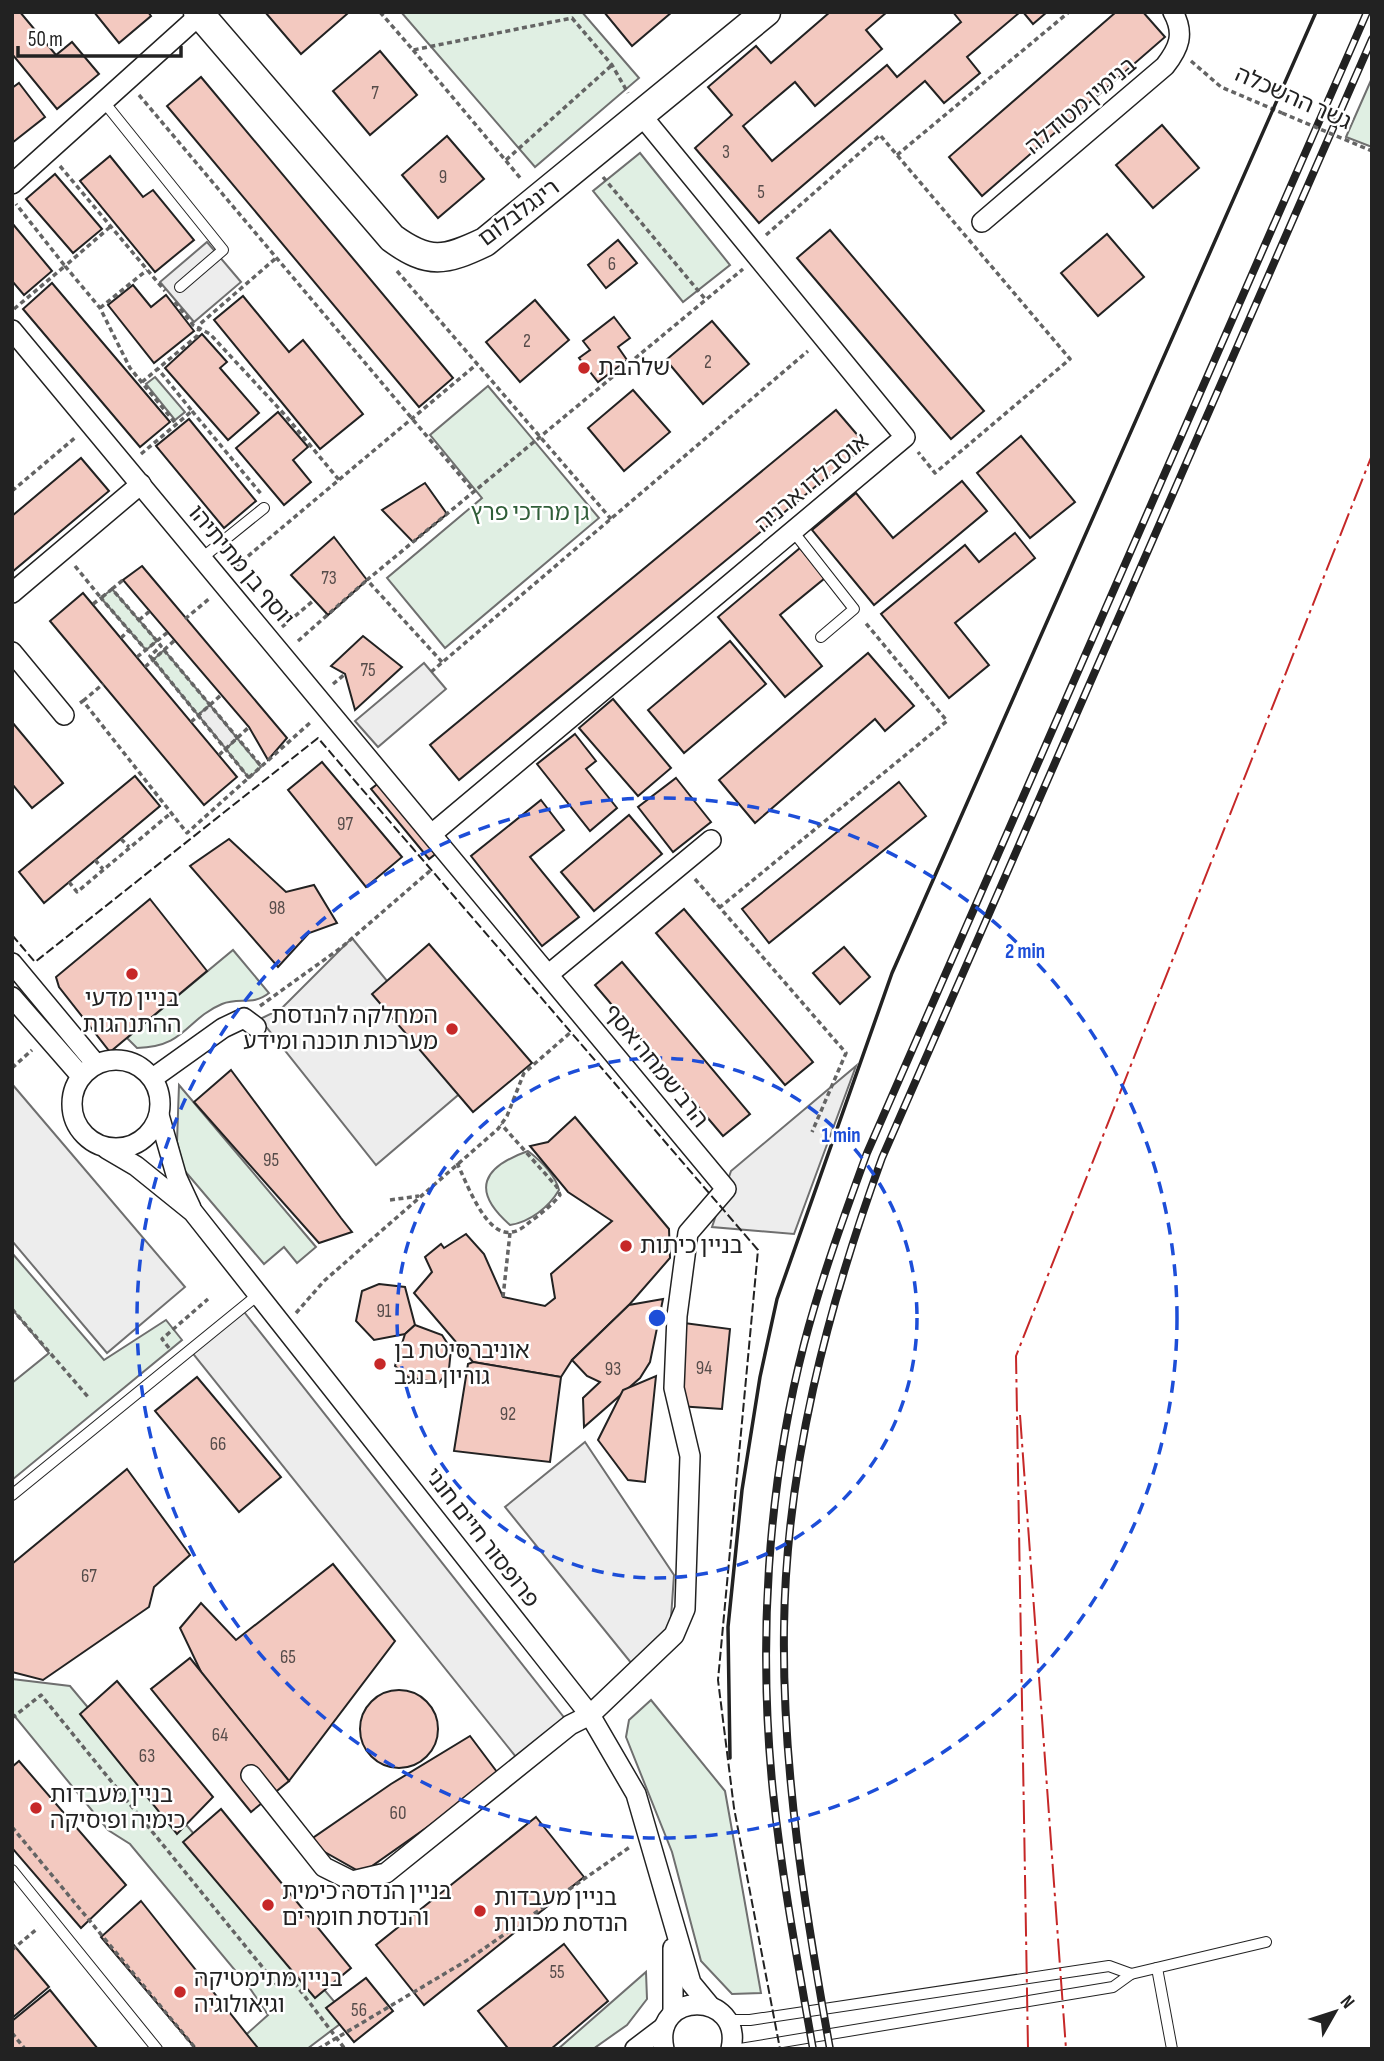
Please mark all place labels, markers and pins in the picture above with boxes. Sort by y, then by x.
place label: שלהבת [598,354,670,382]
marker: שלהבת [576,360,592,376]
marker: בניין מדעי ההתנהגות [124,966,140,982]
place label: בניין מדעי ההתנהגות [82,985,182,1039]
place label: המחלקה להנדסת מערכות תוכנה ומידע [243,1002,438,1056]
marker: המחלקה להנדסת מערכות תוכנה ומידע [444,1021,460,1037]
place label: בניין כיתות [640,1232,743,1260]
marker: בניין כיתות [618,1238,634,1254]
centre of rings [645,1306,669,1330]
place label: אוניברסיטת בן גוריון בנגב [394,1337,530,1391]
marker: אוניברסיטת בן גוריון בנגב [372,1356,388,1372]
place label: בניין מעבדות כימיה ופיסיקה [50,1781,185,1835]
marker: בניין מעבדות כימיה ופיסיקה [28,1800,44,1816]
place label: בניין הנדסה כימית והנדסת חומרים [282,1878,452,1932]
place label: בניין מעבדות הנדסת מכונות [494,1884,628,1938]
marker: בניין הנדסה כימית והנדסת חומרים [260,1897,276,1913]
marker: בניין מעבדות הנדסת מכונות [472,1903,488,1919]
place label: בניין מתימטיקה וגיאולוגיה [194,1965,343,2019]
marker: בניין מתימטיקה וגיאולוגיה [172,1984,188,2000]

